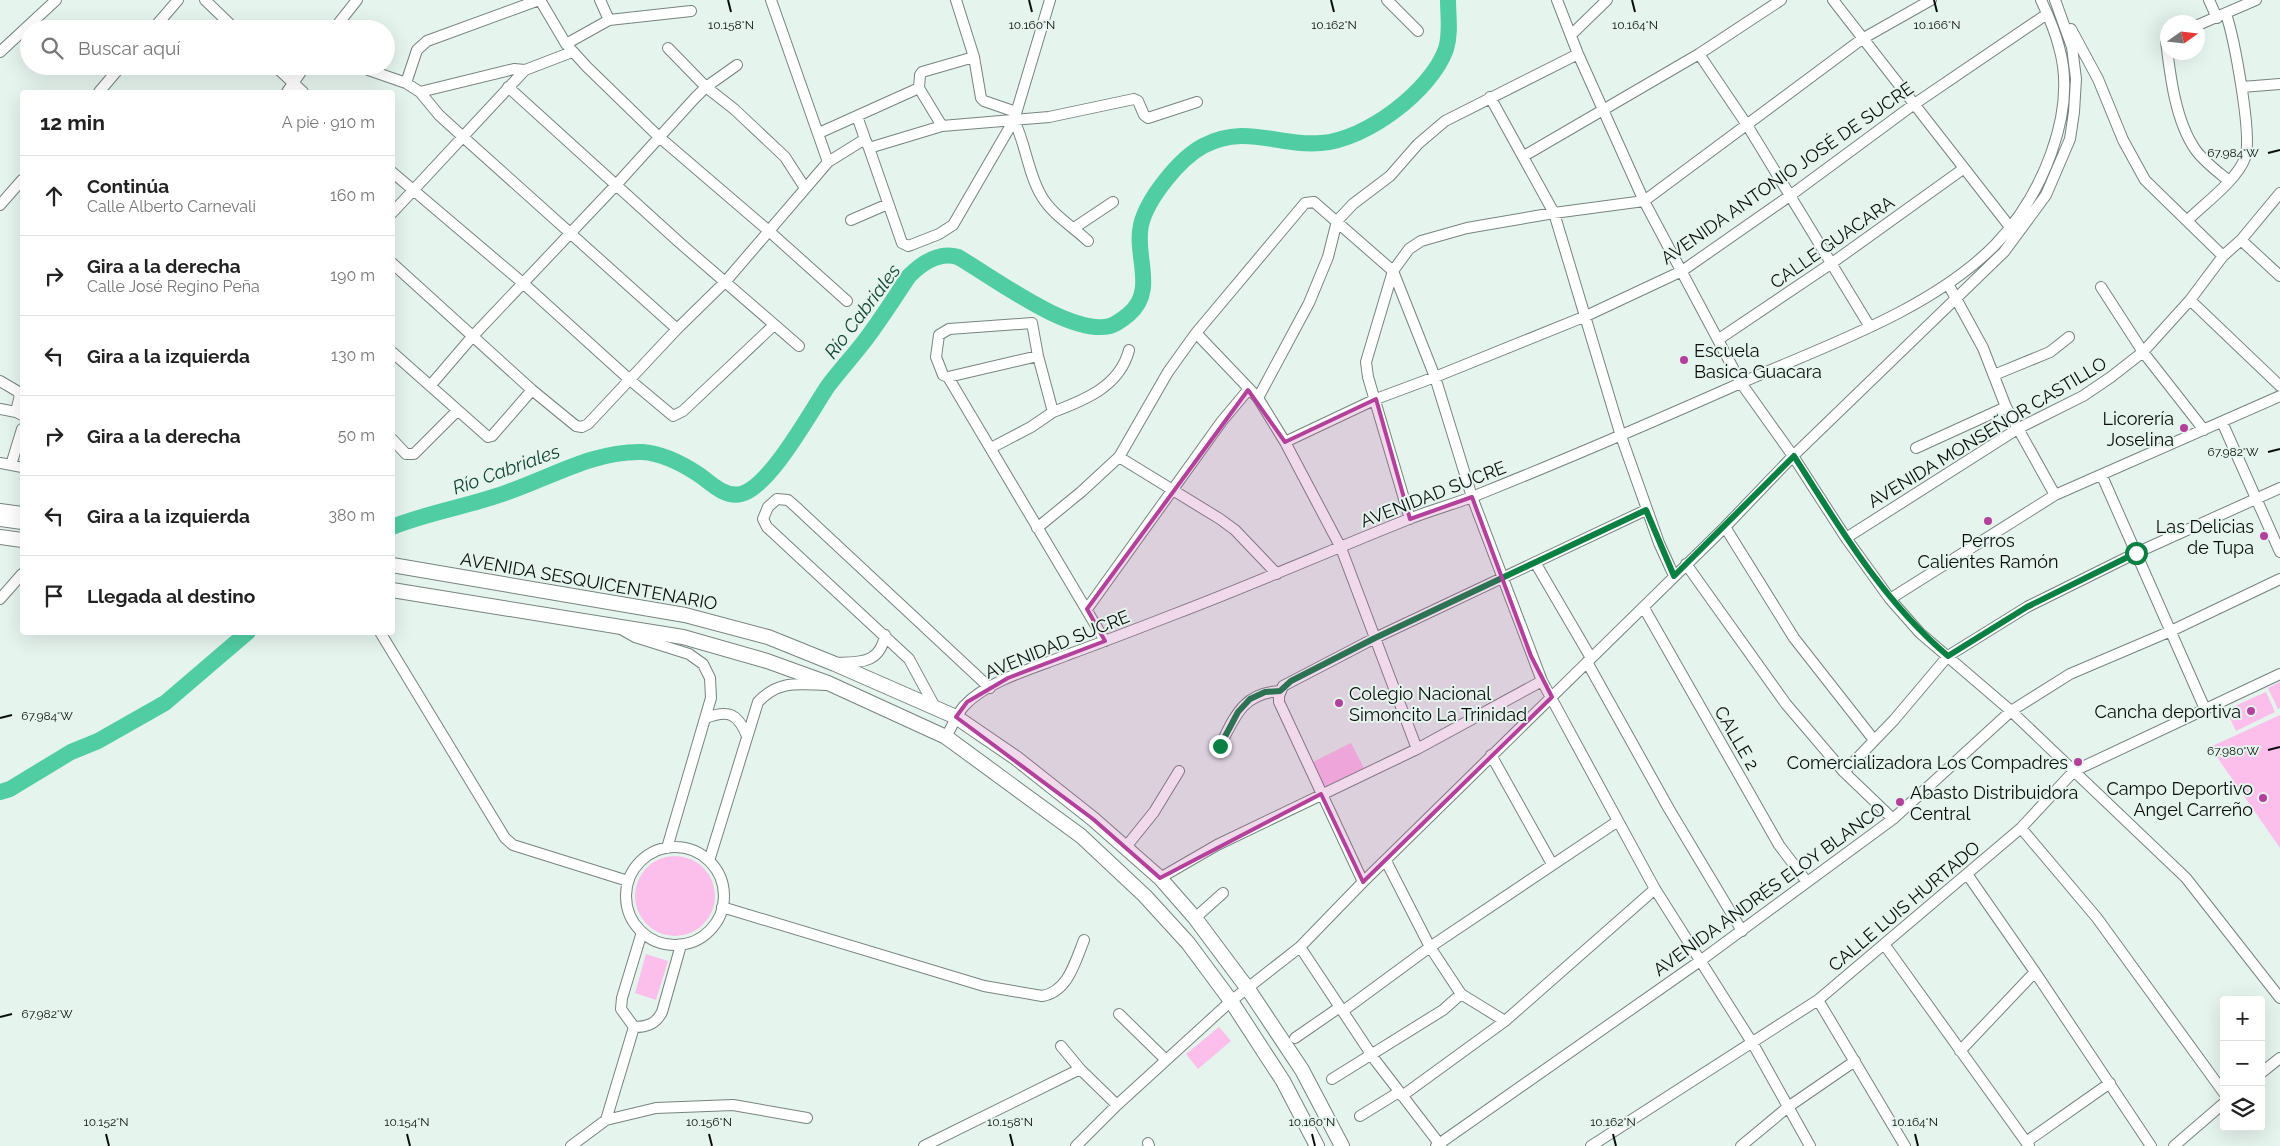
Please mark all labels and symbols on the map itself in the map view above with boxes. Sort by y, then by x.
north arrow [2160,15,2205,60]
text: 10.158°N [708,18,754,32]
text: 10.160°N [1009,18,1055,32]
text: 10.162°N [1311,18,1357,32]
text: 10.164°N [1612,18,1658,32]
text: 10.166°N [1914,18,1960,32]
street label: AVENIDA ANTONIO JOSÉ DE SUCRE [1656,77,1917,269]
text: 67.984°W [2207,146,2259,160]
street label: CALLE GUACARA [1766,191,1898,293]
water label: Río Cabriales [819,259,905,363]
place label: Escuela Basica Guacara [1694,340,1822,382]
street label: AVENIDA MONSEÑOR CASTILLO [1864,352,2110,512]
marker: Escuela Basica Guacara [1678,354,1690,366]
place label: Licorería Joselina [2102,408,2174,450]
marker: Licorería Joselina [2178,422,2190,434]
water label: Río Cabriales [449,439,563,499]
text: 67.982°W [2207,445,2259,459]
street label: AVENIDAD SUCRE [1357,457,1509,531]
marker: Perros Calientes Ramón [1982,515,1994,527]
place label: Las Delicias de Tupa [2156,516,2254,558]
place label: Perros Calientes Ramón [1918,530,2058,572]
marker: Las Delicias de Tupa [2258,530,2270,542]
route start [2125,542,2148,565]
street label: AVENIDA SESQUICENTENARIO [459,548,719,614]
street label: AVENIDAD SUCRE [982,605,1132,683]
place label: Colegio Nacional Simoncito La Trinidad [1349,683,1527,725]
marker: Colegio Nacional Simoncito La Trinidad [1333,697,1345,709]
place label: Cancha deportiva [2095,701,2241,722]
street label: CALLE 2 [1710,702,1764,774]
marker: Cancha deportiva [2245,705,2257,717]
text: 67.984°W [21,709,73,723]
route end [1209,735,1232,758]
text: 67.980°W [2207,744,2260,758]
place label: Comercializadora Los Compadres [1787,752,2068,773]
marker: Comercializadora Los Compadres [2072,756,2084,768]
place label: Campo Deportivo Angel Carreño [2106,778,2253,820]
place label: Abasto Distribuidora Central [1910,782,2078,824]
marker: Campo Deportivo Angel Carreño [2257,792,2269,804]
marker: Abasto Distribuidora Central [1894,796,1906,808]
street label: AVENIDA ANDRÉS ELOY BLANCO [1648,797,1889,980]
street label: CALLE LUIS HURTADO [1824,837,1984,975]
text: 67.982°W [21,1007,73,1021]
text: 10.152°N [84,1115,128,1129]
text: 10.154°N [384,1115,430,1129]
text: 10.156°N [686,1115,732,1129]
text: 10.158°N [987,1115,1033,1129]
text: 10.160°N [1289,1115,1335,1129]
text: 10.162°N [1590,1115,1636,1129]
text: 10.164°N [1892,1115,1938,1129]

